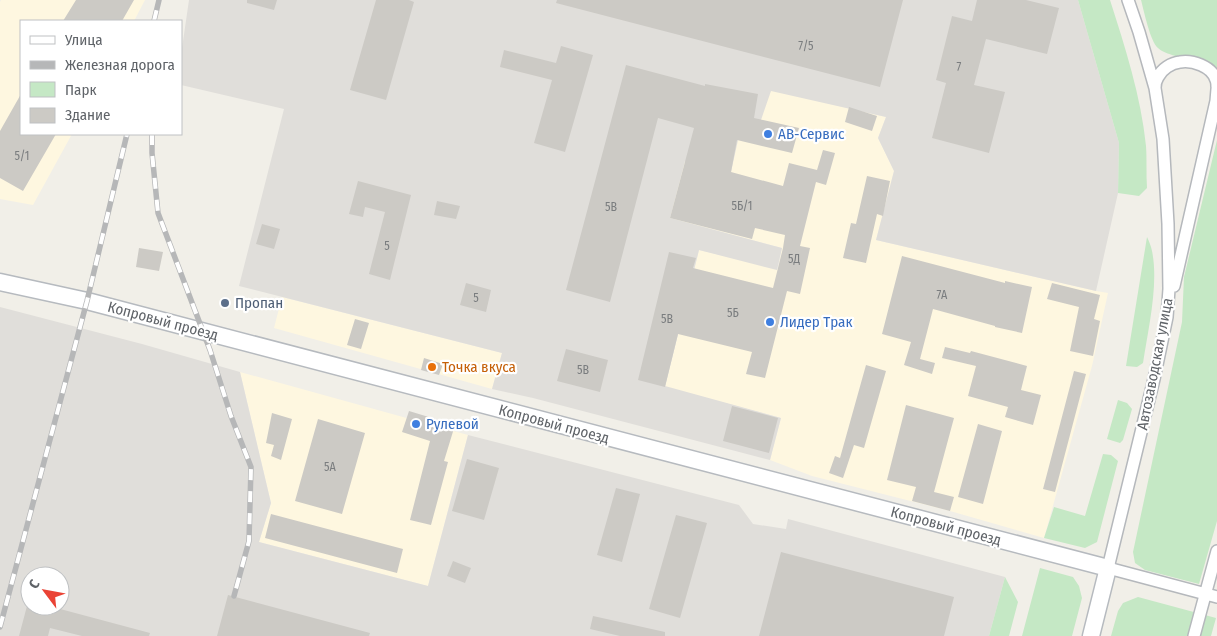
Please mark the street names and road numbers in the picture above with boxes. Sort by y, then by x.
street label: Автозаводская улица [1133,296,1177,432]
street label: Копровый проезд [106,298,220,344]
street label: Копровый проезд [497,401,611,447]
street label: Копровый проезд [889,503,1003,549]

